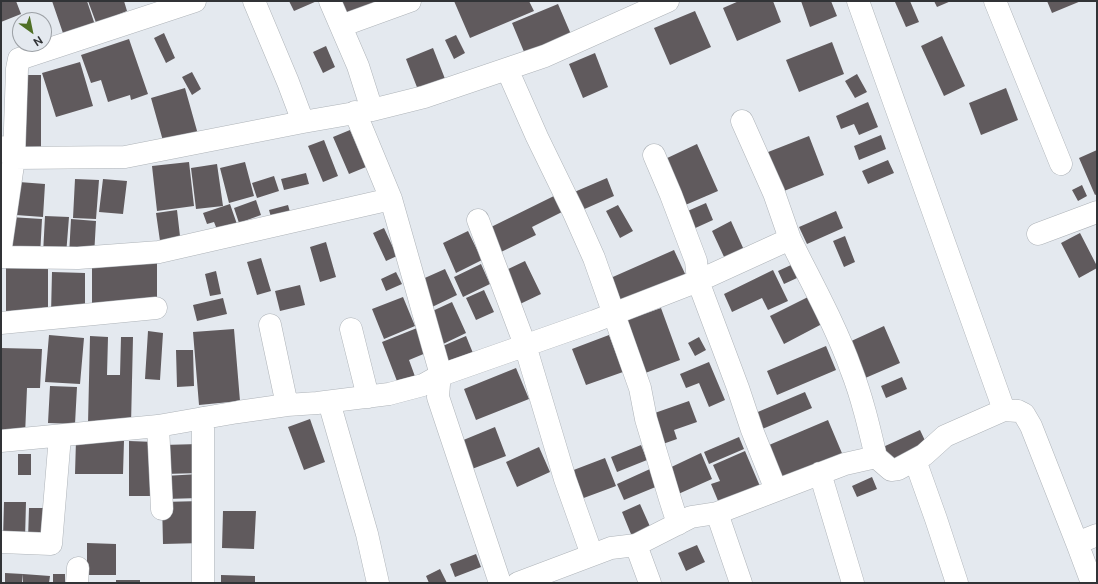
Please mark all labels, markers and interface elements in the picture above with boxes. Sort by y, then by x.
north arrow [12,12,52,52]
text: N [31,34,45,49]

